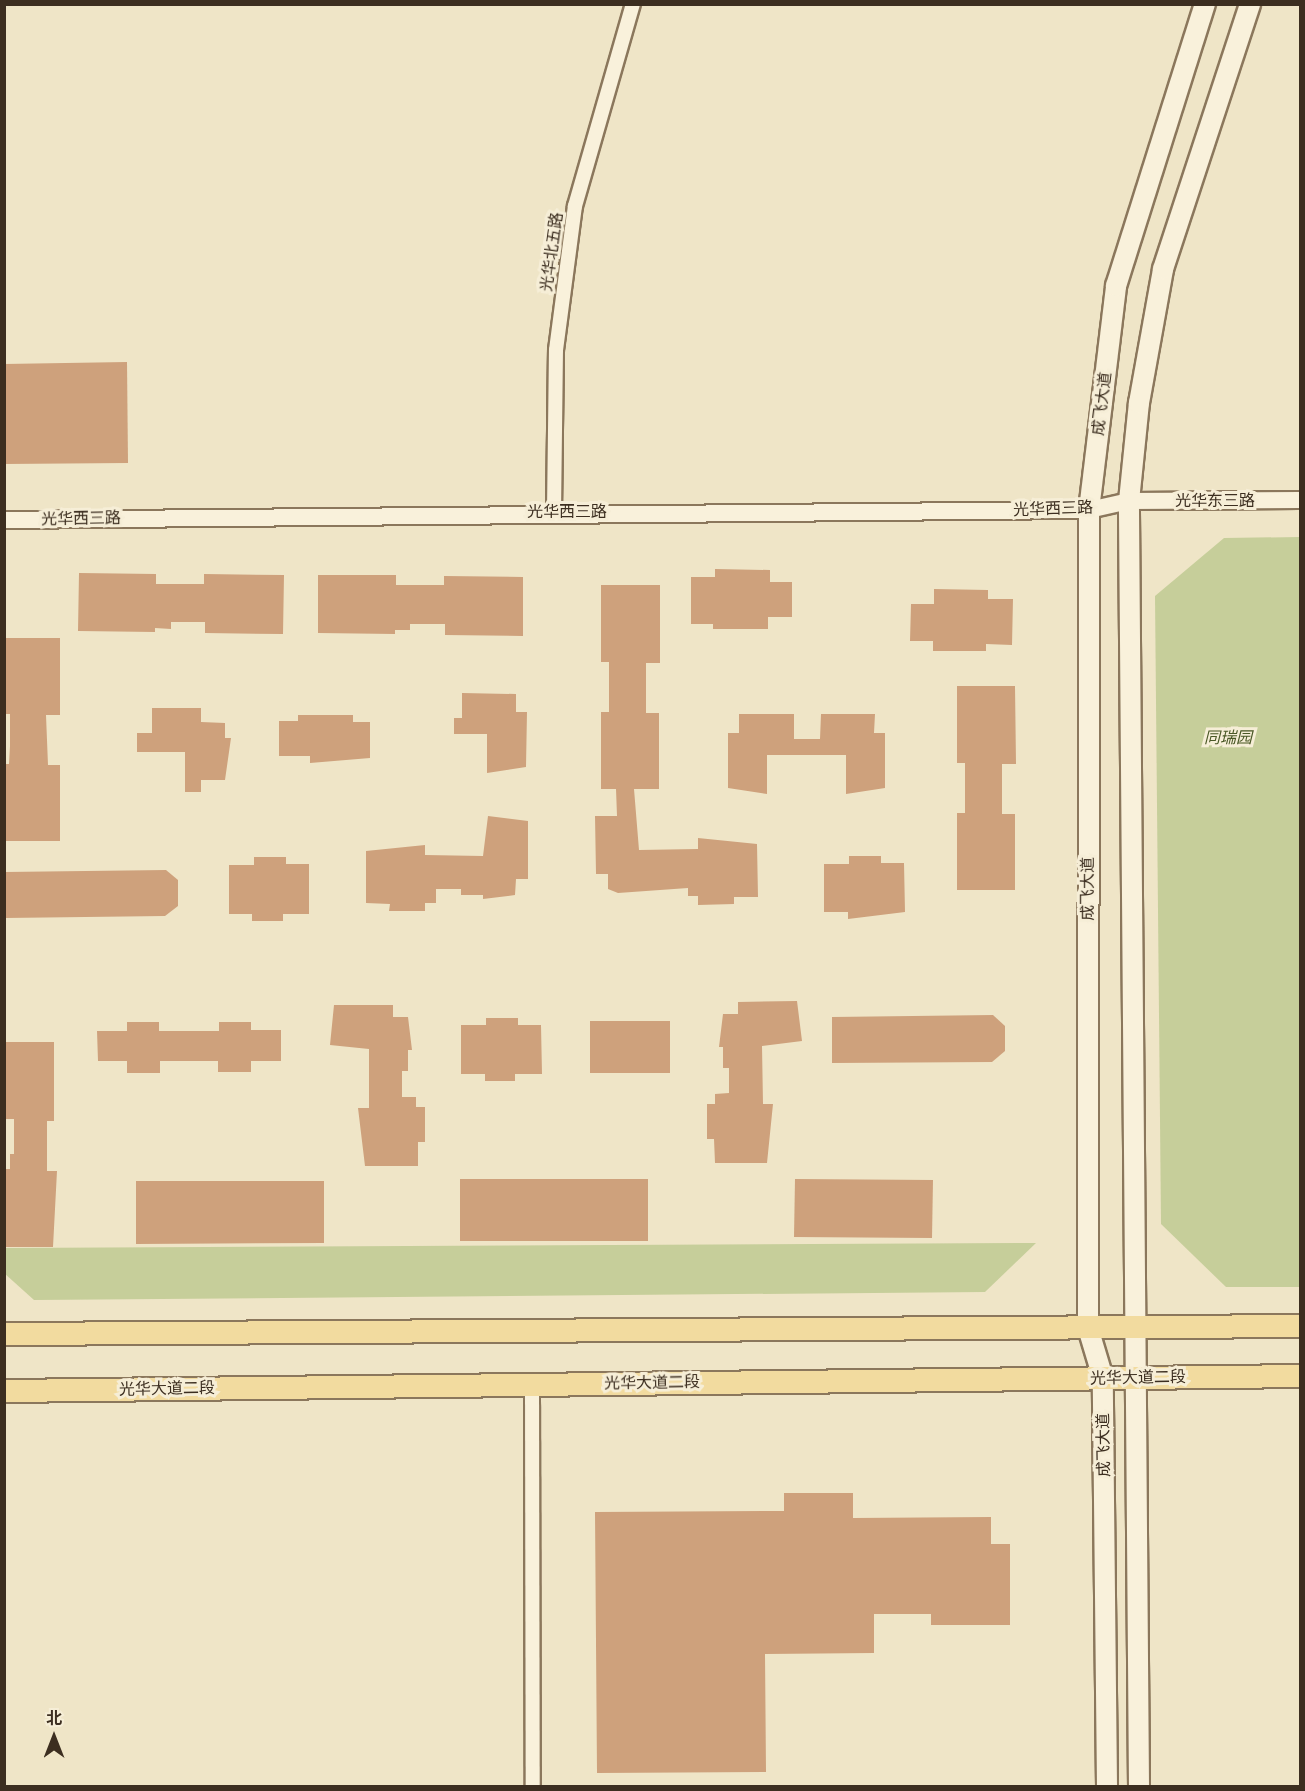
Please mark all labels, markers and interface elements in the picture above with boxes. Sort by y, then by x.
street label: 光华北五路 [537,211,567,293]
street label: 成飞大道 [1089,371,1115,437]
street label: 光华东三路 [1175,491,1255,511]
street label: 光华西三路 [1013,498,1093,520]
street label: 光华西三路 [527,502,607,522]
street label: 光华西三路 [41,509,121,529]
park label: 同瑞园 [1204,728,1252,748]
street label: 成飞大道 [1078,857,1098,921]
street label: 光华大道二段 [1090,1368,1186,1388]
street label: 光华大道二段 [604,1373,700,1393]
street label: 光华大道二段 [119,1379,215,1399]
street label: 成飞大道 [1094,1413,1114,1477]
north arrow [24,1707,84,1767]
text: 北 [46,1709,62,1728]

